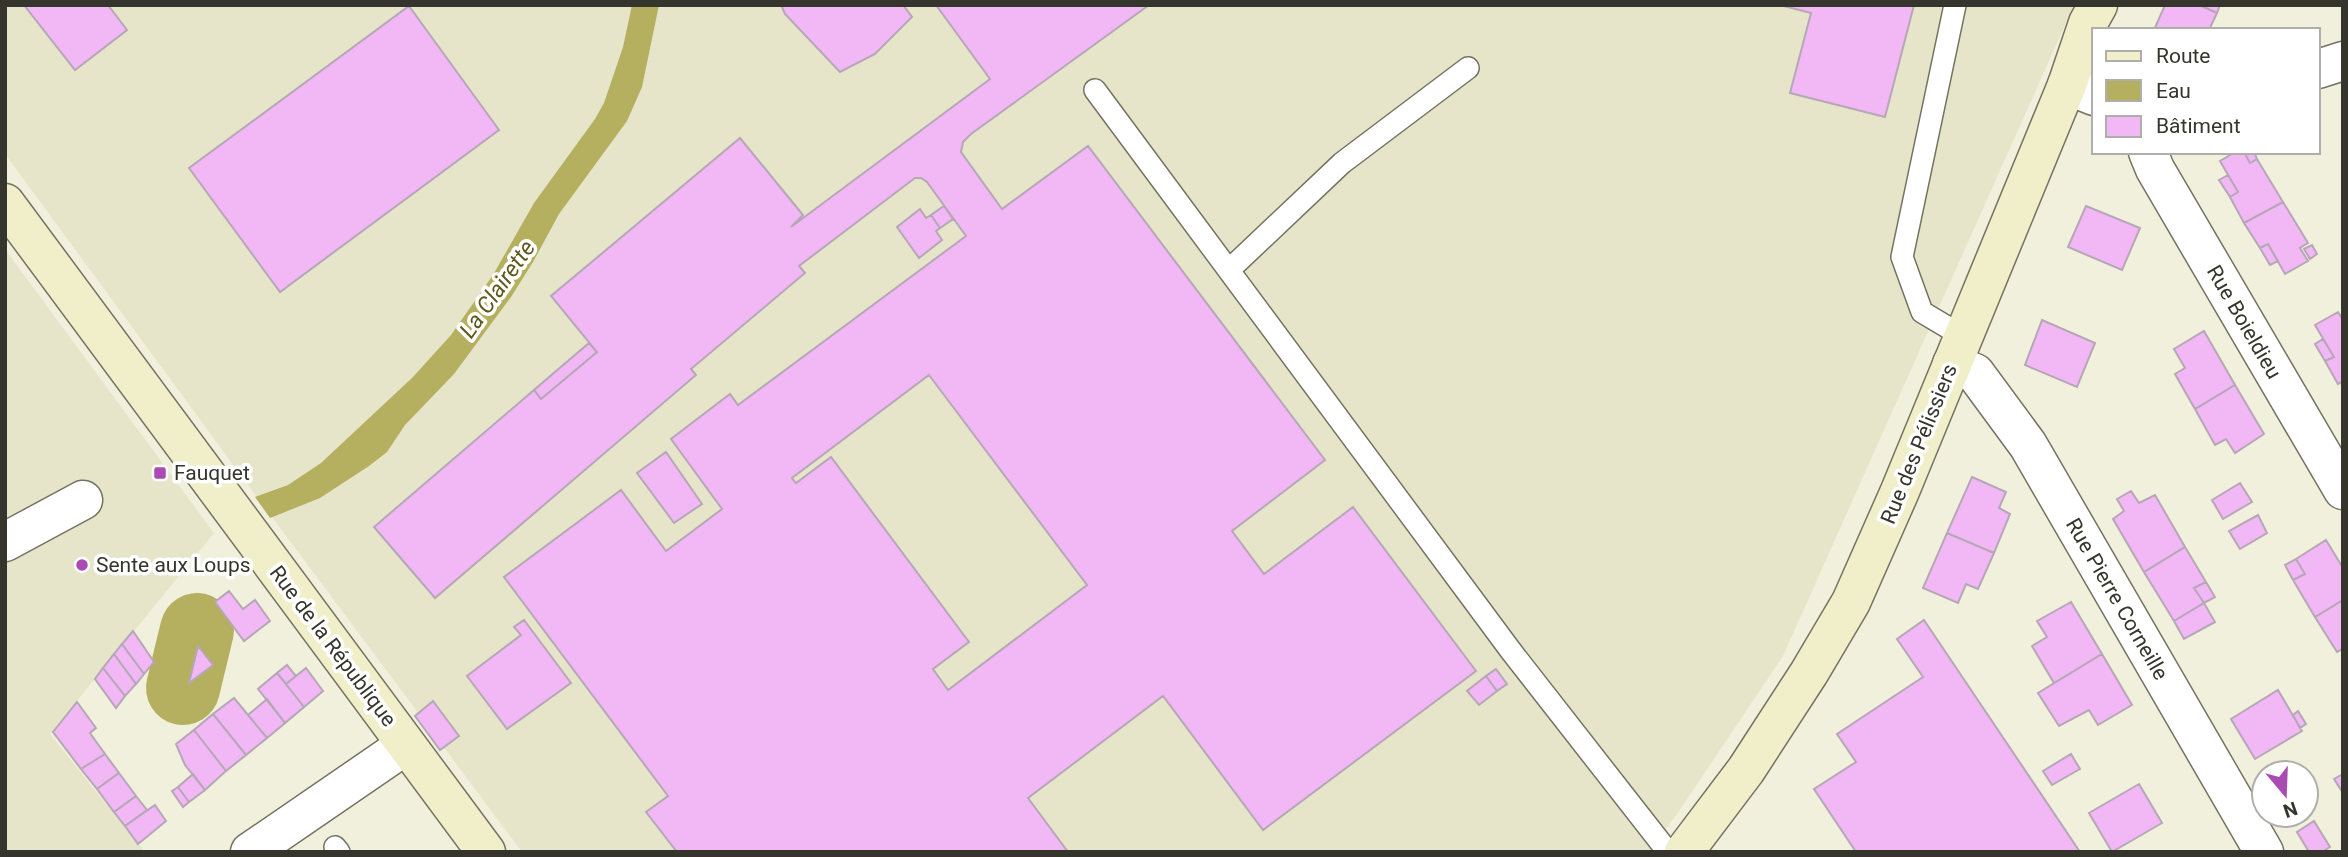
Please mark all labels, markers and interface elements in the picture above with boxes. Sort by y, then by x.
legend [2092,28,2320,154]
text: Route [2156,44,2211,68]
text: Eau [2156,79,2191,103]
text: Bâtiment [2156,114,2241,138]
water label: La Clairette [454,235,541,343]
street label: Rue Boieldieu [2202,261,2286,383]
street label: Rue des Pélissiers [1876,361,1962,527]
place label: Fauquet [174,461,250,485]
marker: Fauquet [152,465,168,481]
street label: Rue Pierre Corneille [2061,514,2173,684]
place label: Sente aux Loups [96,553,251,577]
marker: Sente aux Loups [74,557,90,573]
street label: Rue de la République [265,561,401,731]
north arrow [2250,759,2320,829]
text: N [2280,797,2300,823]

